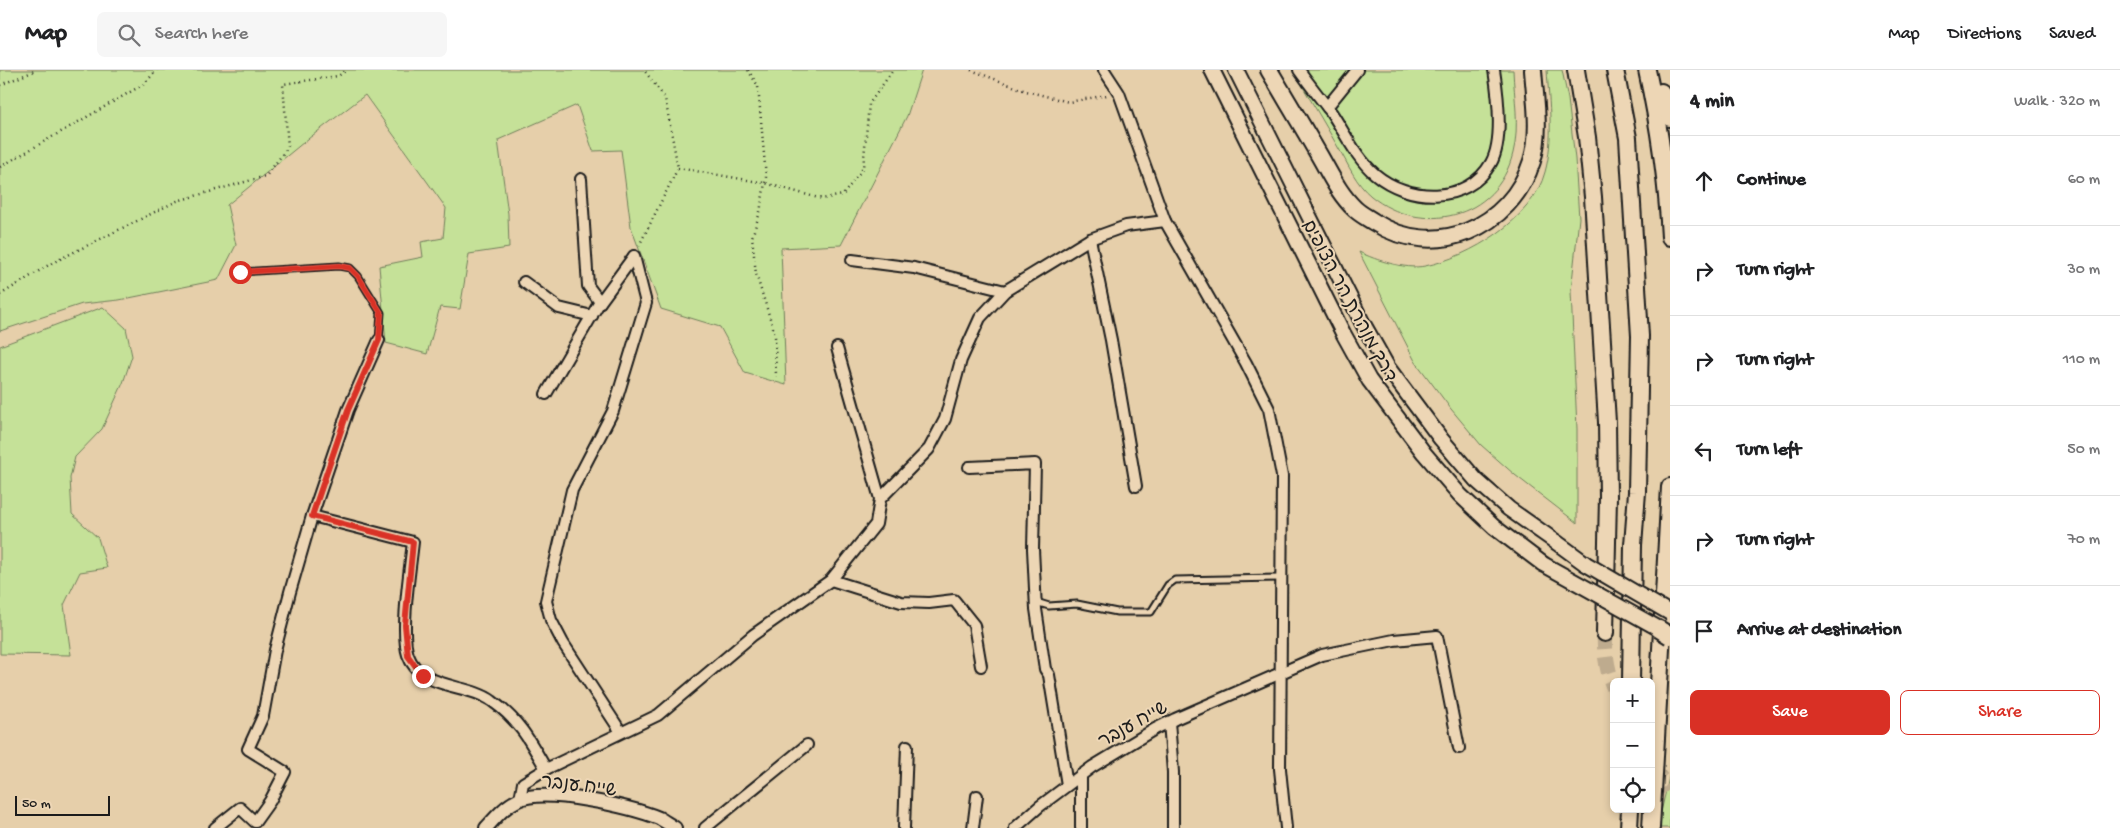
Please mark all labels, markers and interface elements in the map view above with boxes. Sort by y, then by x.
search box [97,12,447,57]
text: Map [25,20,67,49]
icon: search [115,21,143,49]
text: Search here [155,23,248,46]
text: Map [1888,24,1920,45]
text: Directions [1948,24,2021,45]
text: Saved [2049,24,2095,45]
text: 4 min [1690,90,1734,115]
text: Walk · 320 m [2014,93,2100,112]
icon: ahead [1690,167,1718,195]
text: Continue [1737,169,1806,192]
text: 60 m [2068,171,2100,190]
street label: דרך מנהרת הר הצופים [1295,217,1400,387]
icon: right [1690,257,1718,285]
text: Turn right [1737,259,1813,282]
route start [229,261,252,284]
text: 30 m [2067,261,2100,280]
icon: right [1690,347,1718,375]
text: Turn right [1737,349,1813,372]
text: 110 m [2063,351,2100,370]
icon: left [1690,437,1718,465]
text: Turn left [1737,439,1801,462]
text: 50 m [2067,441,2100,460]
icon: right [1690,527,1718,555]
text: Turn right [1737,529,1813,552]
text: 70 m [2067,531,2100,550]
icon: arrive [1690,617,1718,645]
text: Arrive at destination [1737,619,1901,642]
route end [412,665,435,688]
map controls [1610,678,1655,813]
button: + [1610,678,1655,723]
button: Save [1690,690,1890,735]
button: Share [1900,690,2100,735]
street label: שייח ענבר [1095,698,1172,755]
button: − [1610,723,1655,768]
button: locate [1610,768,1655,813]
street label: שייח ענבר [540,771,618,804]
scale bar [15,793,110,816]
text: 50 m [22,796,51,813]

